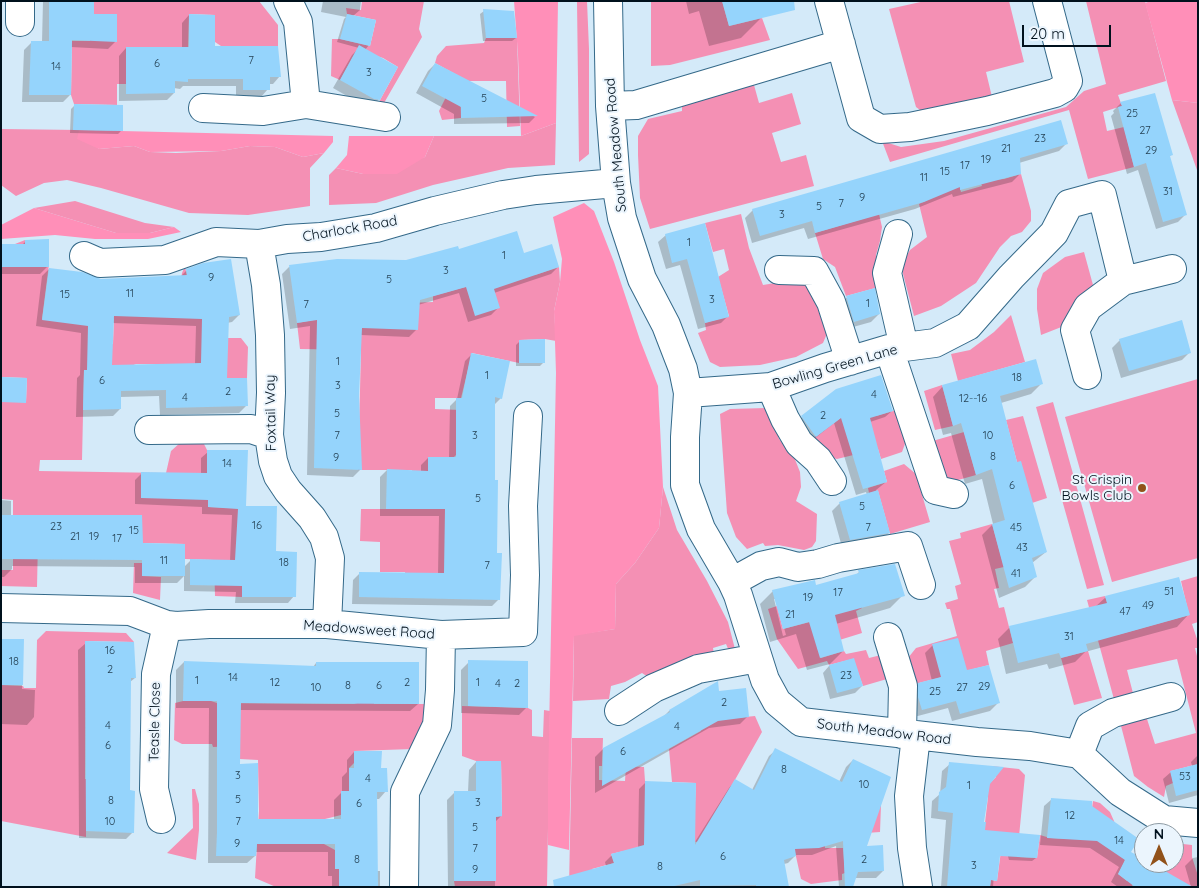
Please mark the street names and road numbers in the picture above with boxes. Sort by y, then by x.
street label: South Meadow Road [602,77,630,213]
street label: Charlock Road [301,212,399,246]
street label: Bowling Green Lane [770,341,900,393]
street label: Foxtail Way [262,375,280,451]
street label: Meadowsweet Road [303,617,435,643]
street label: Teasle Close [146,682,164,762]
street label: South Meadow Road [816,715,952,749]

